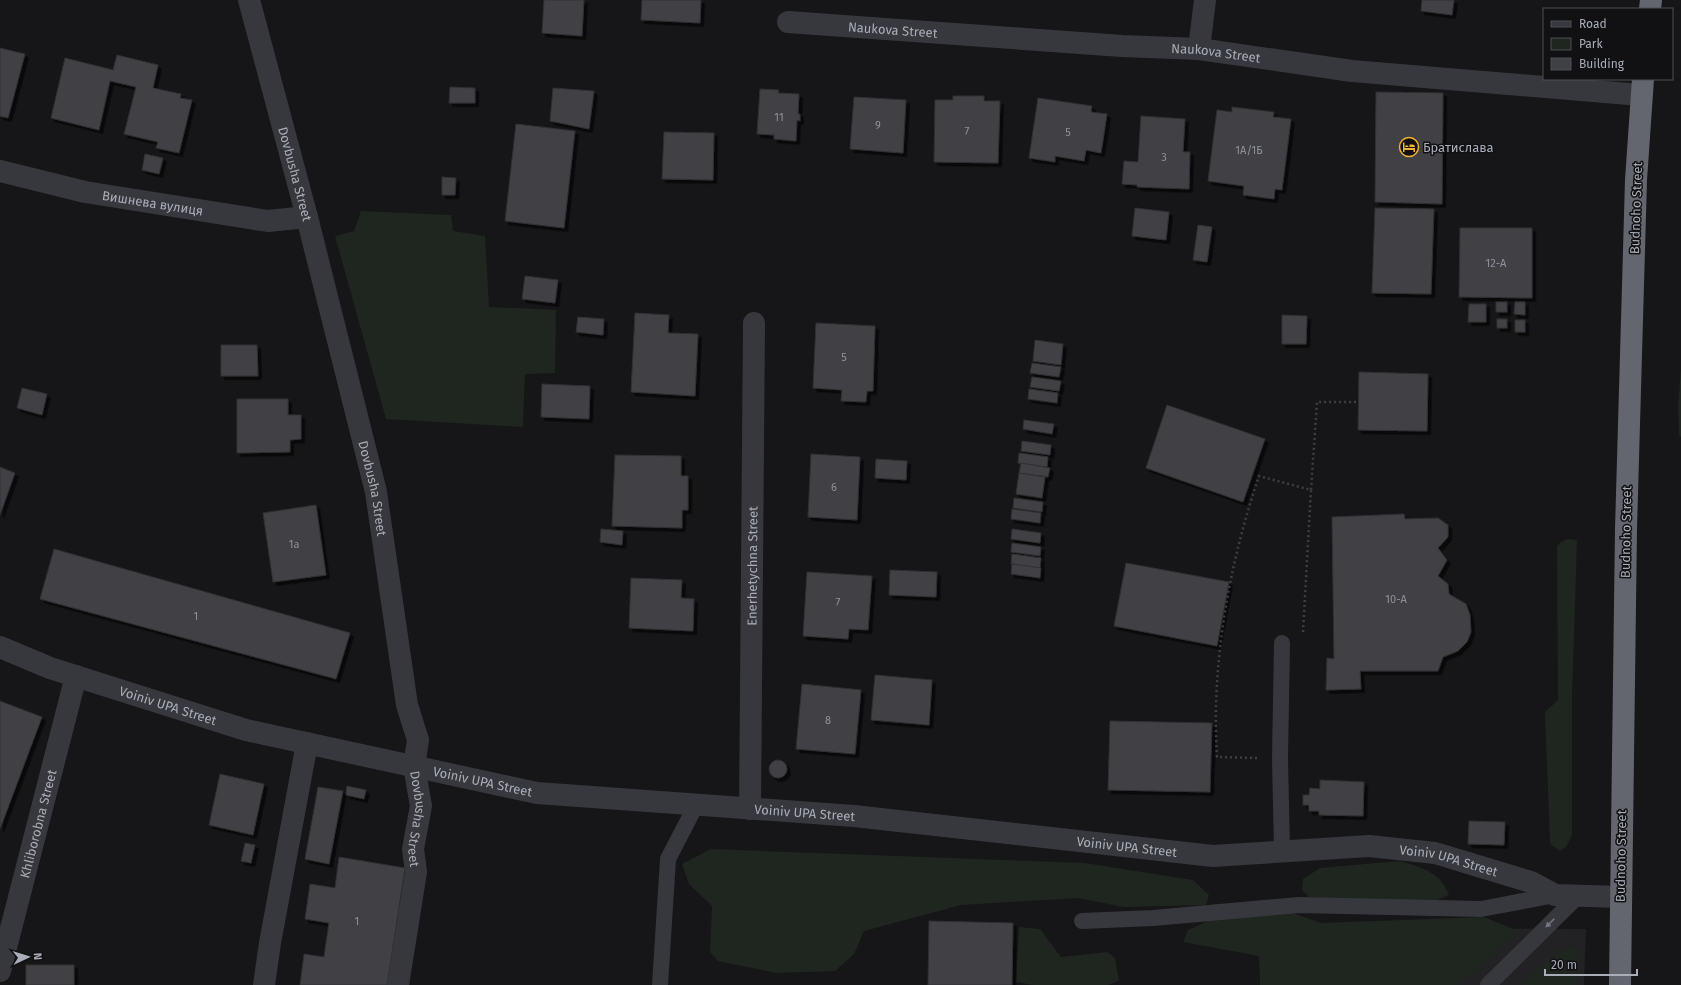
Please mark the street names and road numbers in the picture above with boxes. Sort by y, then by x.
street label: Naukova Street [847,19,938,40]
street label: Naukova Street [1171,40,1262,65]
street label: Dovbusha Street [276,125,315,223]
street label: Budnoho Street [1627,161,1645,254]
street label: Вишнева вулиця [101,187,204,218]
street label: Dovbusha Street [356,439,390,537]
street label: Budnoho Street [1618,485,1634,578]
street label: Enerhetychna Street [744,506,760,626]
street label: Voiniv UPA Street [118,683,219,728]
street label: Voiniv UPA Street [432,763,534,799]
street label: Khliborobna Street [17,768,59,880]
street label: Dovbusha Street [405,770,429,868]
street label: Voiniv UPA Street [754,801,856,824]
street label: Budnoho Street [1613,809,1629,902]
street label: Voiniv UPA Street [1076,833,1178,859]
street label: Voiniv UPA Street [1399,842,1500,879]

